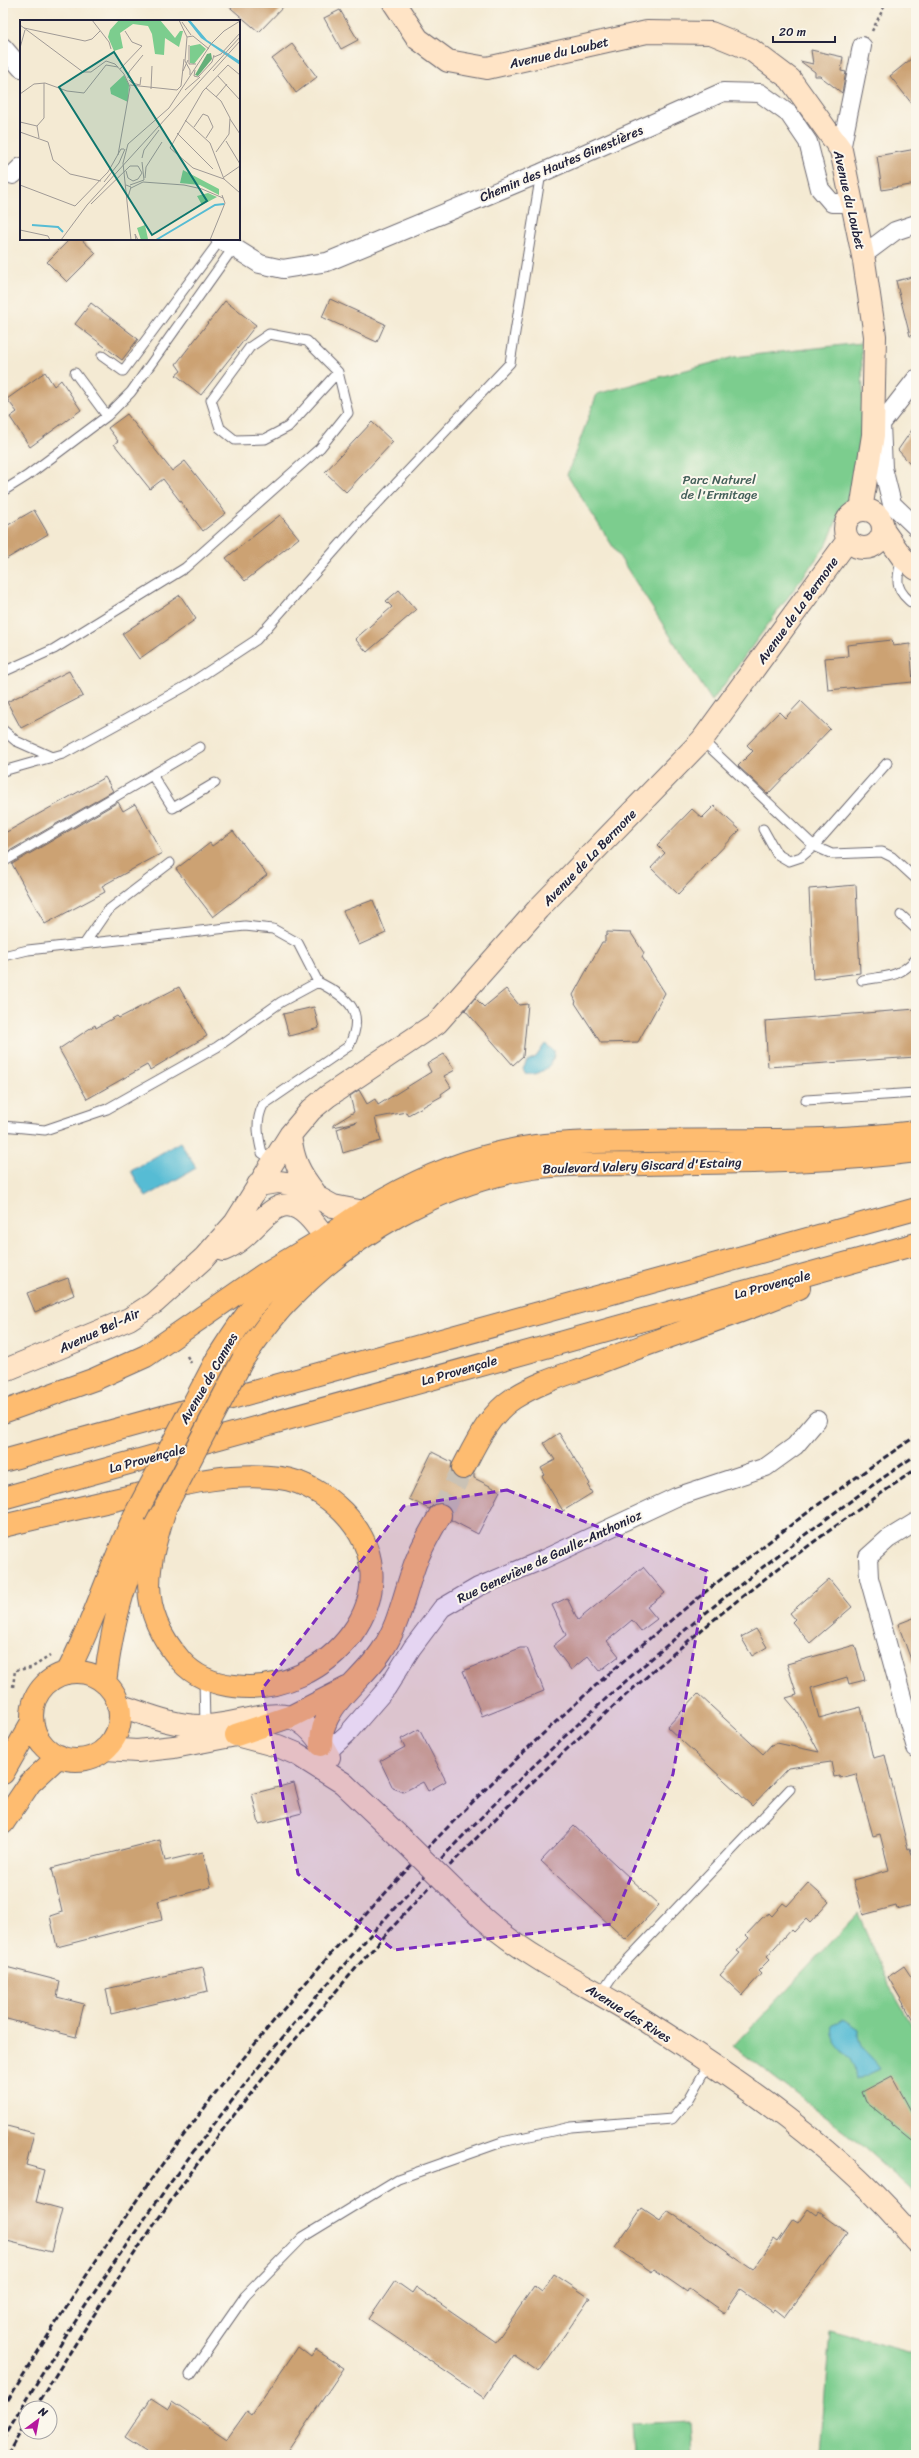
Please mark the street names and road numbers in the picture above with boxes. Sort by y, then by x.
street label: Avenue du Loubet [506,30,611,75]
street label: Chemin des Hautes Ginestières [476,118,647,208]
street label: Avenue du Loubet [827,147,872,252]
street label: Avenue de La Bermone [750,552,844,670]
street label: Avenue de La Bermone [536,803,642,912]
street label: Boulevard Valery Giscard d'Estaing [542,1151,742,1180]
street label: La Provençale [731,1263,813,1306]
street label: Avenue Bel-Air [54,1301,144,1360]
street label: Avenue de Cannes [172,1328,244,1429]
street label: La Provençale [418,1349,500,1392]
street label: La Provençale [106,1437,188,1480]
street label: Rue Geneviève de Gaulle-Anthonioz [453,1503,646,1609]
street label: Avenue des Rives [581,1977,676,2049]

